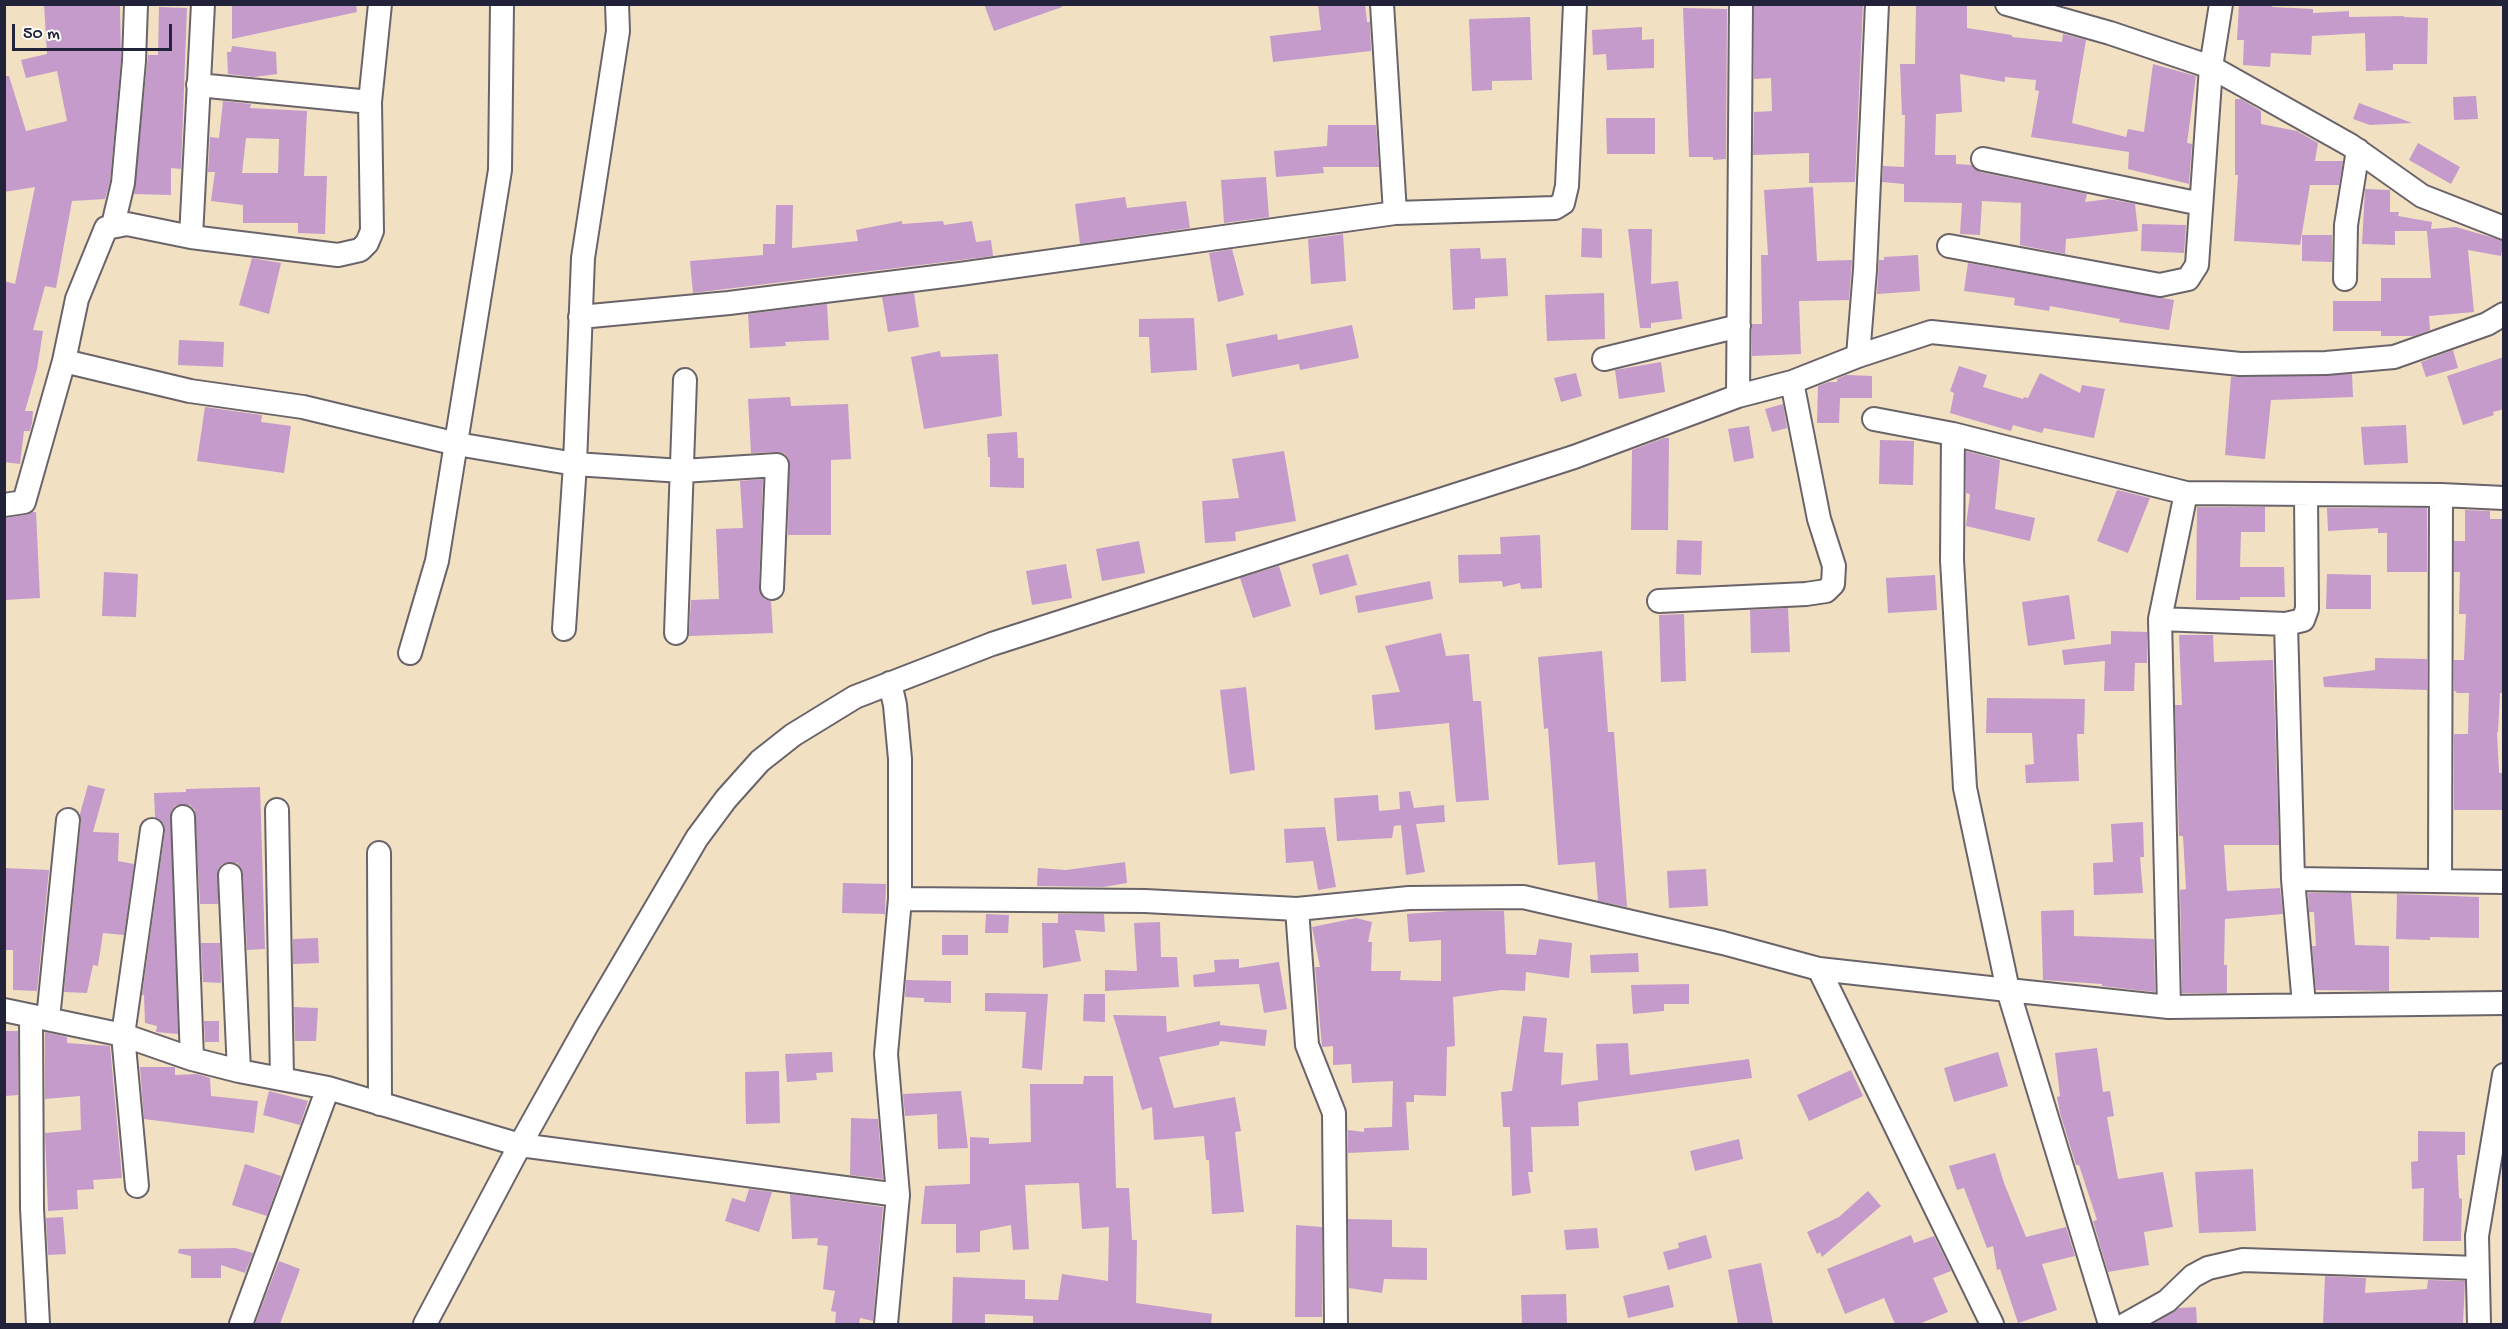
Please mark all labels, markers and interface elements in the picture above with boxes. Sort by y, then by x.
scale bar [15,12,176,50]
text: 50 m [23,24,60,45]

